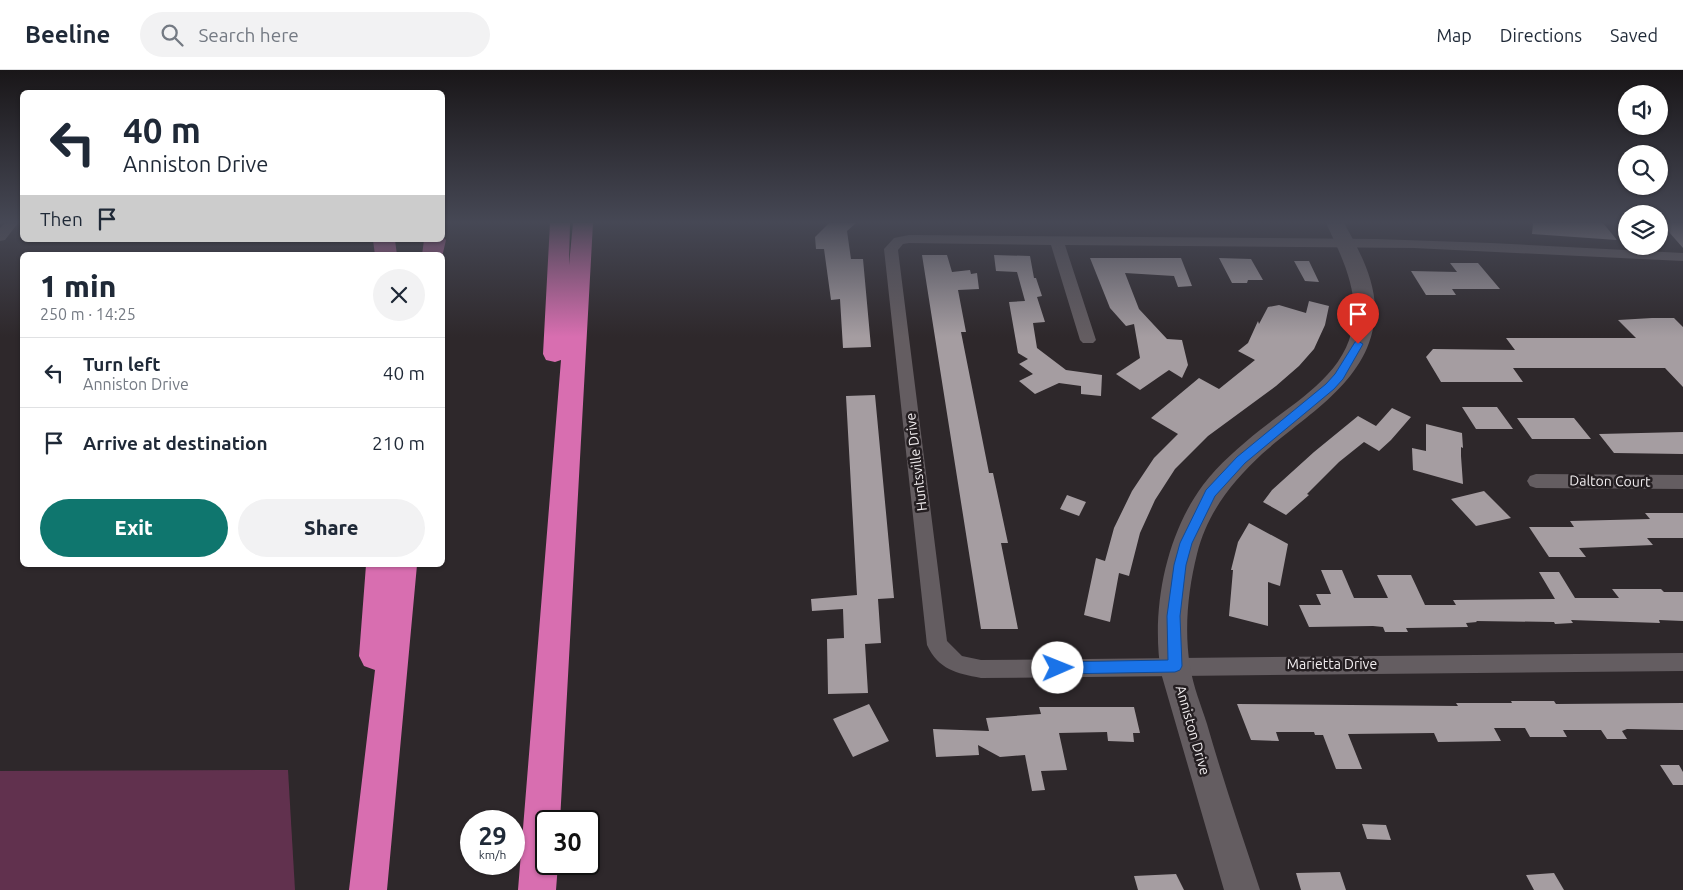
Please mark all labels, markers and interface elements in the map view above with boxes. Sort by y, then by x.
search box [140,12,490,57]
text: Beeline [25,21,110,48]
icon: search [158,21,186,49]
text: Search here [198,24,299,46]
text: Map [1436,25,1472,45]
text: Directions [1500,25,1582,45]
text: Saved [1610,25,1658,45]
map controls [1618,85,1668,255]
button: sound [1618,85,1668,135]
icon: left [40,110,105,175]
text: 40 m [123,110,201,150]
button: search [1618,145,1668,195]
text: Anniston Drive [123,151,268,176]
icon: arrive [93,205,121,233]
button: layers [1618,205,1668,255]
text: Then [40,208,83,230]
text: 1 min [40,269,116,303]
button: close [373,269,425,321]
pin [1337,293,1379,344]
icon: arrive [1344,300,1372,328]
text: 250 m · 14:25 [40,305,136,323]
text: Turn left [83,353,161,375]
icon: left [40,359,68,387]
text: 40 m [383,362,425,384]
text: Anniston Drive [83,375,189,393]
street label: Huntsville Drive [902,412,930,512]
icon: arrive [40,429,68,457]
text: Arrive at destination [83,432,268,454]
text: 210 m [372,432,425,454]
street label: Dalton Court [1569,472,1651,490]
button: Exit [40,499,228,557]
button: Share [238,499,425,557]
position arrow [1031,641,1083,693]
street label: Marietta Drive [1287,656,1377,672]
street label: Anniston Drive [1173,683,1213,777]
speed limit sign: 30 [535,810,600,875]
text: 29 [478,822,507,850]
text: km/h [479,848,506,861]

